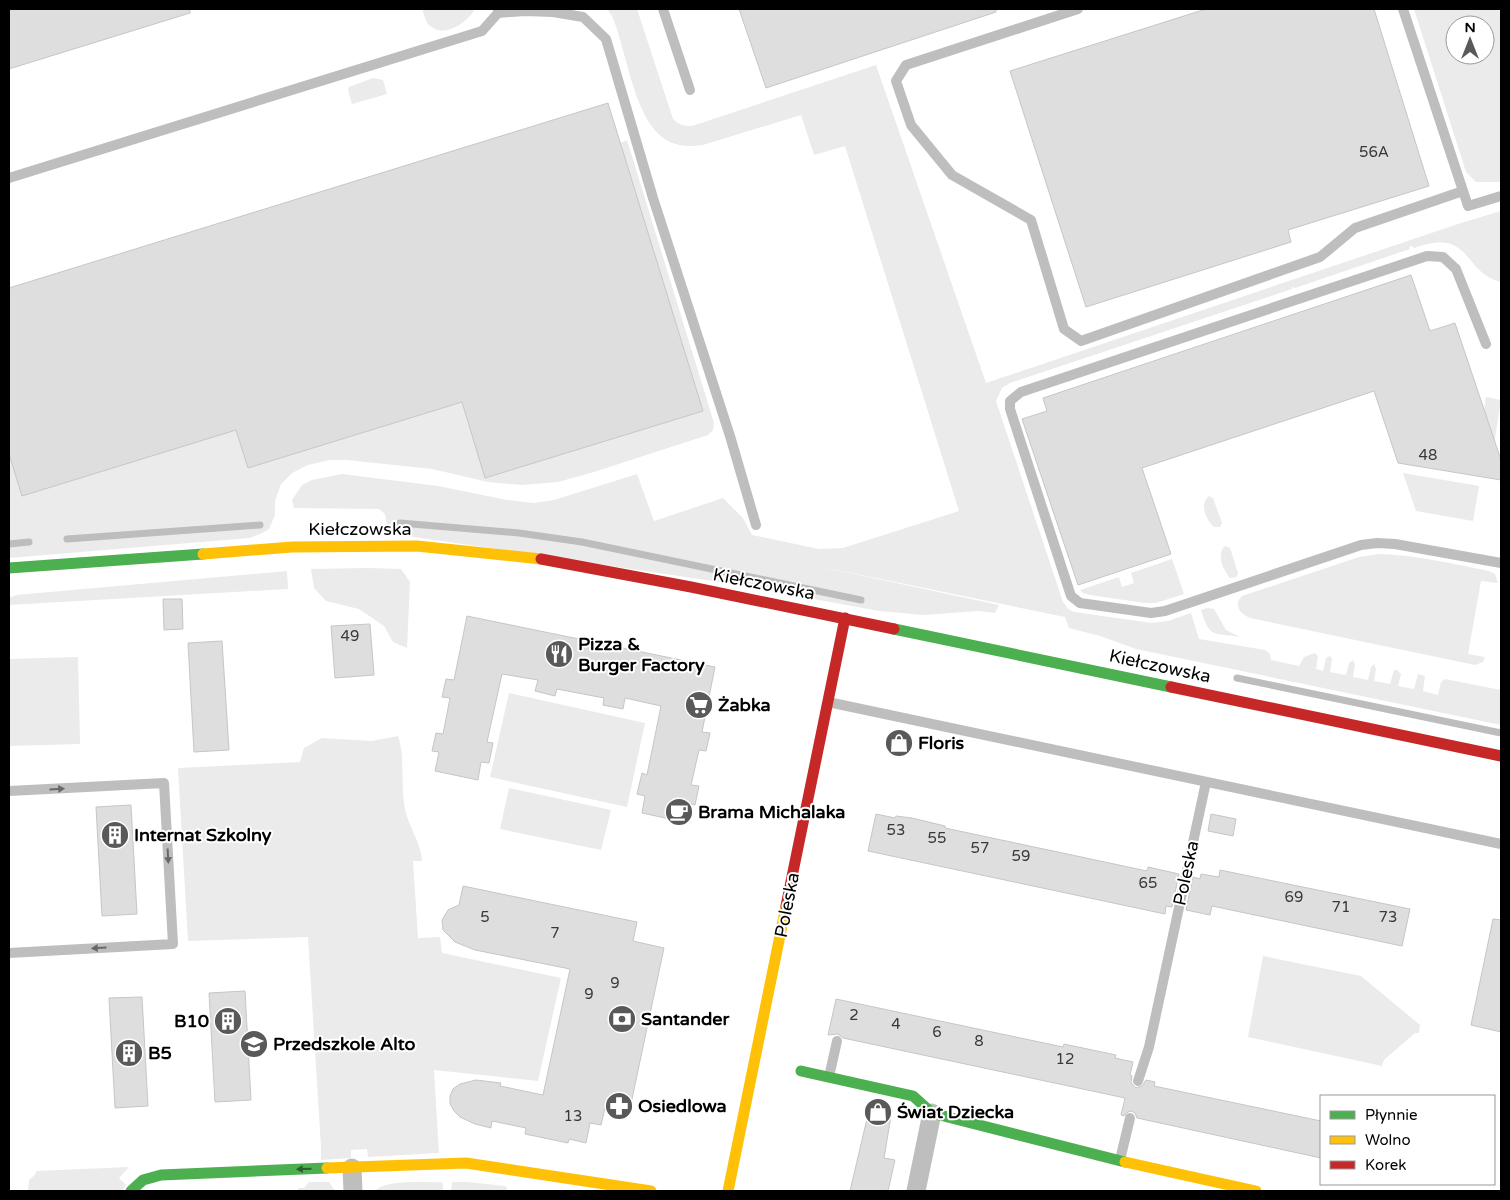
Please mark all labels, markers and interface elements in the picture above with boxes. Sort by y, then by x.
north arrow [1445,15,1495,65]
text: N [1464,19,1476,36]
house number: 56A [1359,143,1389,161]
house number: 48 [1419,446,1437,464]
street label: Kiełczowska [308,518,412,540]
street label: Kiełczowska [711,563,817,605]
house number: 49 [341,627,359,645]
place label: Pizza & Burger Factory [578,633,705,676]
restaurant icon: Pizza & Burger Factory [544,639,574,669]
street label: Kiełczowska [1107,644,1213,688]
supermarket icon: Żabka [684,690,714,720]
place label: Żabka [718,694,771,716]
shop icon: Floris [884,728,914,758]
place label: Floris [918,732,965,754]
one-way arrow [50,784,66,792]
cafe icon: Brama Michalaka [664,797,694,827]
place label: Brama Michalaka [698,801,845,823]
building icon: Internat Szkolny [100,820,130,850]
house number: 53 [887,821,905,839]
place label: Internat Szkolny [134,824,272,846]
house number: 55 [928,829,946,847]
house number: 57 [971,839,989,857]
street label: Poleska [1168,839,1204,907]
house number: 59 [1012,847,1030,865]
one-way arrow [165,848,173,864]
street label: Poleska [770,871,804,939]
house number: 65 [1139,874,1157,892]
house number: 69 [1285,888,1303,906]
house number: 71 [1332,898,1350,916]
house number: 5 [480,908,490,926]
house number: 73 [1379,908,1397,926]
house number: 7 [550,924,560,942]
one-way arrow [90,944,106,952]
house number: 9 [610,974,620,992]
house number: 9 [584,985,594,1003]
bank icon: Santander [607,1004,637,1034]
building icon: B10 [213,1006,243,1036]
house number: 2 [849,1006,859,1024]
place label: Santander [641,1008,730,1030]
place label: B10 [174,1010,209,1032]
house number: 4 [891,1015,901,1033]
house number: 6 [932,1023,942,1041]
school or university icon: Przedszkole Alto [239,1029,269,1059]
house number: 8 [974,1032,984,1050]
place label: Przedszkole Alto [273,1033,415,1055]
building icon: B5 [114,1038,144,1068]
place label: B5 [148,1042,172,1064]
house number: 12 [1056,1050,1074,1068]
pharmacy icon: Osiedlowa [604,1091,634,1121]
place label: Osiedlowa [638,1095,727,1117]
legend [1320,1095,1495,1185]
shop icon: Świat Dziecka [863,1097,893,1127]
place label: Świat Dziecka [897,1101,1014,1123]
text: Płynnie [1365,1106,1418,1124]
house number: 13 [564,1107,582,1125]
text: Wolno [1365,1131,1411,1149]
text: Korek [1365,1156,1406,1174]
one-way arrow [295,1165,311,1173]

